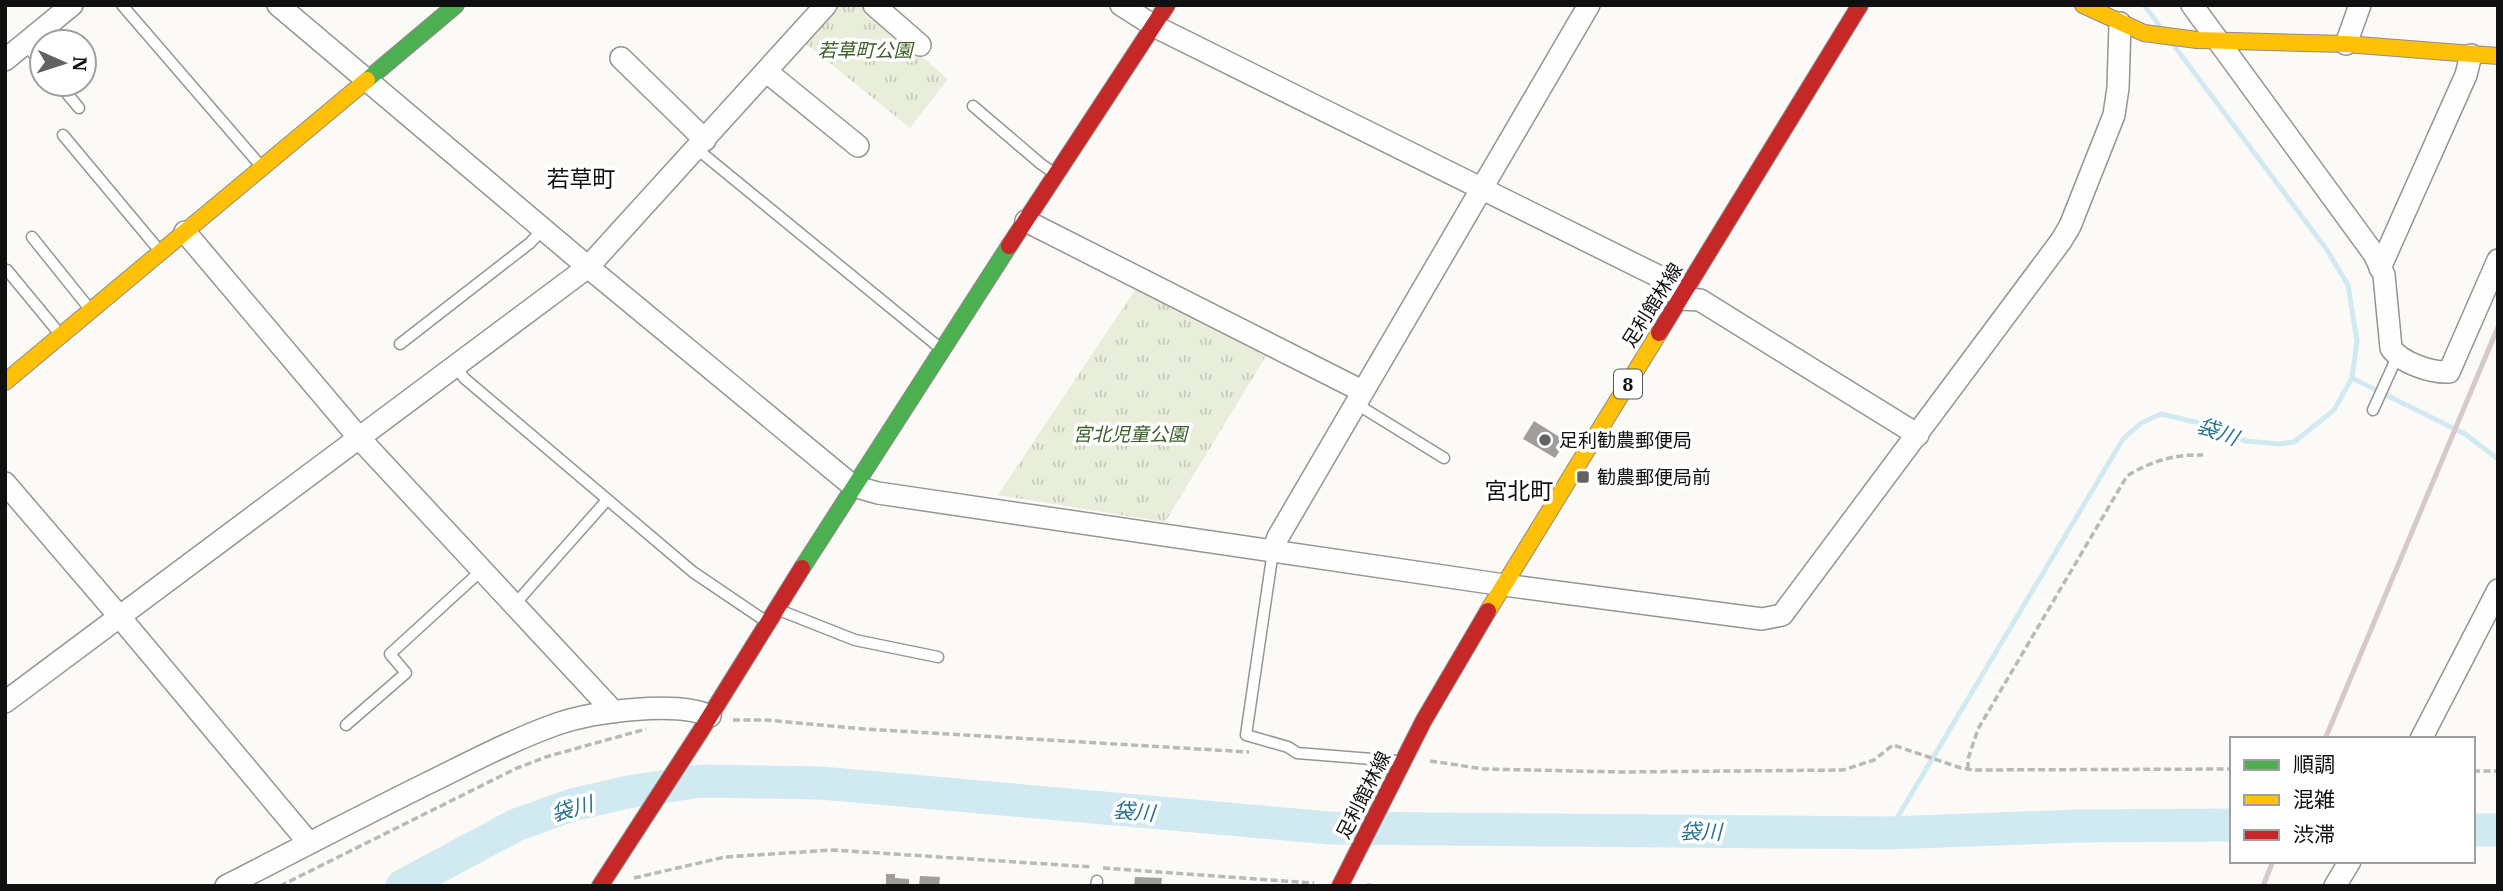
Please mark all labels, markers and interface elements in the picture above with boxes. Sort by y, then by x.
north arrow [28,28,98,98]
park label: 若草町公園 [817,38,915,62]
text: N [68,56,92,72]
district label: 若草町 [547,163,616,193]
street label: 足利館林線 [1617,258,1687,352]
road number: 8 [1614,370,1642,398]
water label: 袋川 [2193,411,2244,452]
park label: 宮北児童公園 [1073,422,1190,446]
place label: 足利勧農郵便局 [1559,428,1692,452]
marker: 足利勧農郵便局 [1537,432,1553,448]
place label: 勧農郵便局前 [1597,465,1711,489]
marker: 勧農郵便局前 [1575,469,1591,485]
district label: 宮北町 [1485,475,1554,505]
legend [2230,737,2475,863]
street label: 足利館林線 [1331,747,1395,843]
text: 順調 [2293,750,2335,778]
text: 混雑 [2293,785,2335,813]
water label: 袋川 [548,789,598,827]
water label: 袋川 [1112,795,1158,827]
water label: 袋川 [1680,817,1724,845]
text: 渋滞 [2293,820,2335,848]

